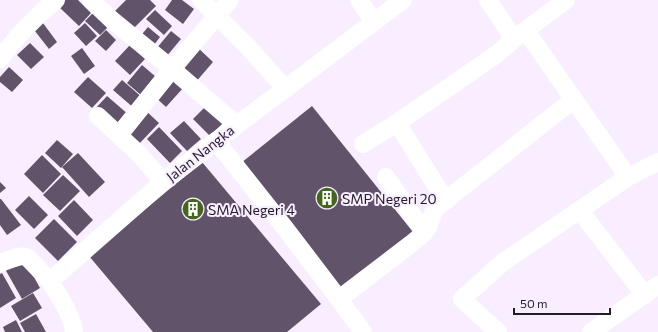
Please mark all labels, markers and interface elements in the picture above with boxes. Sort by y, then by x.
street label: Jalan Nangka [163,121,237,185]
building icon: SMP Negeri 20 [314,185,340,211]
place label: SMP Negeri 20 [342,190,437,207]
building icon: SMA Negeri 4 [180,196,206,222]
place label: SMA Negeri 4 [208,201,296,218]
scale bar [514,290,610,316]
text: 50 m [520,296,548,310]

